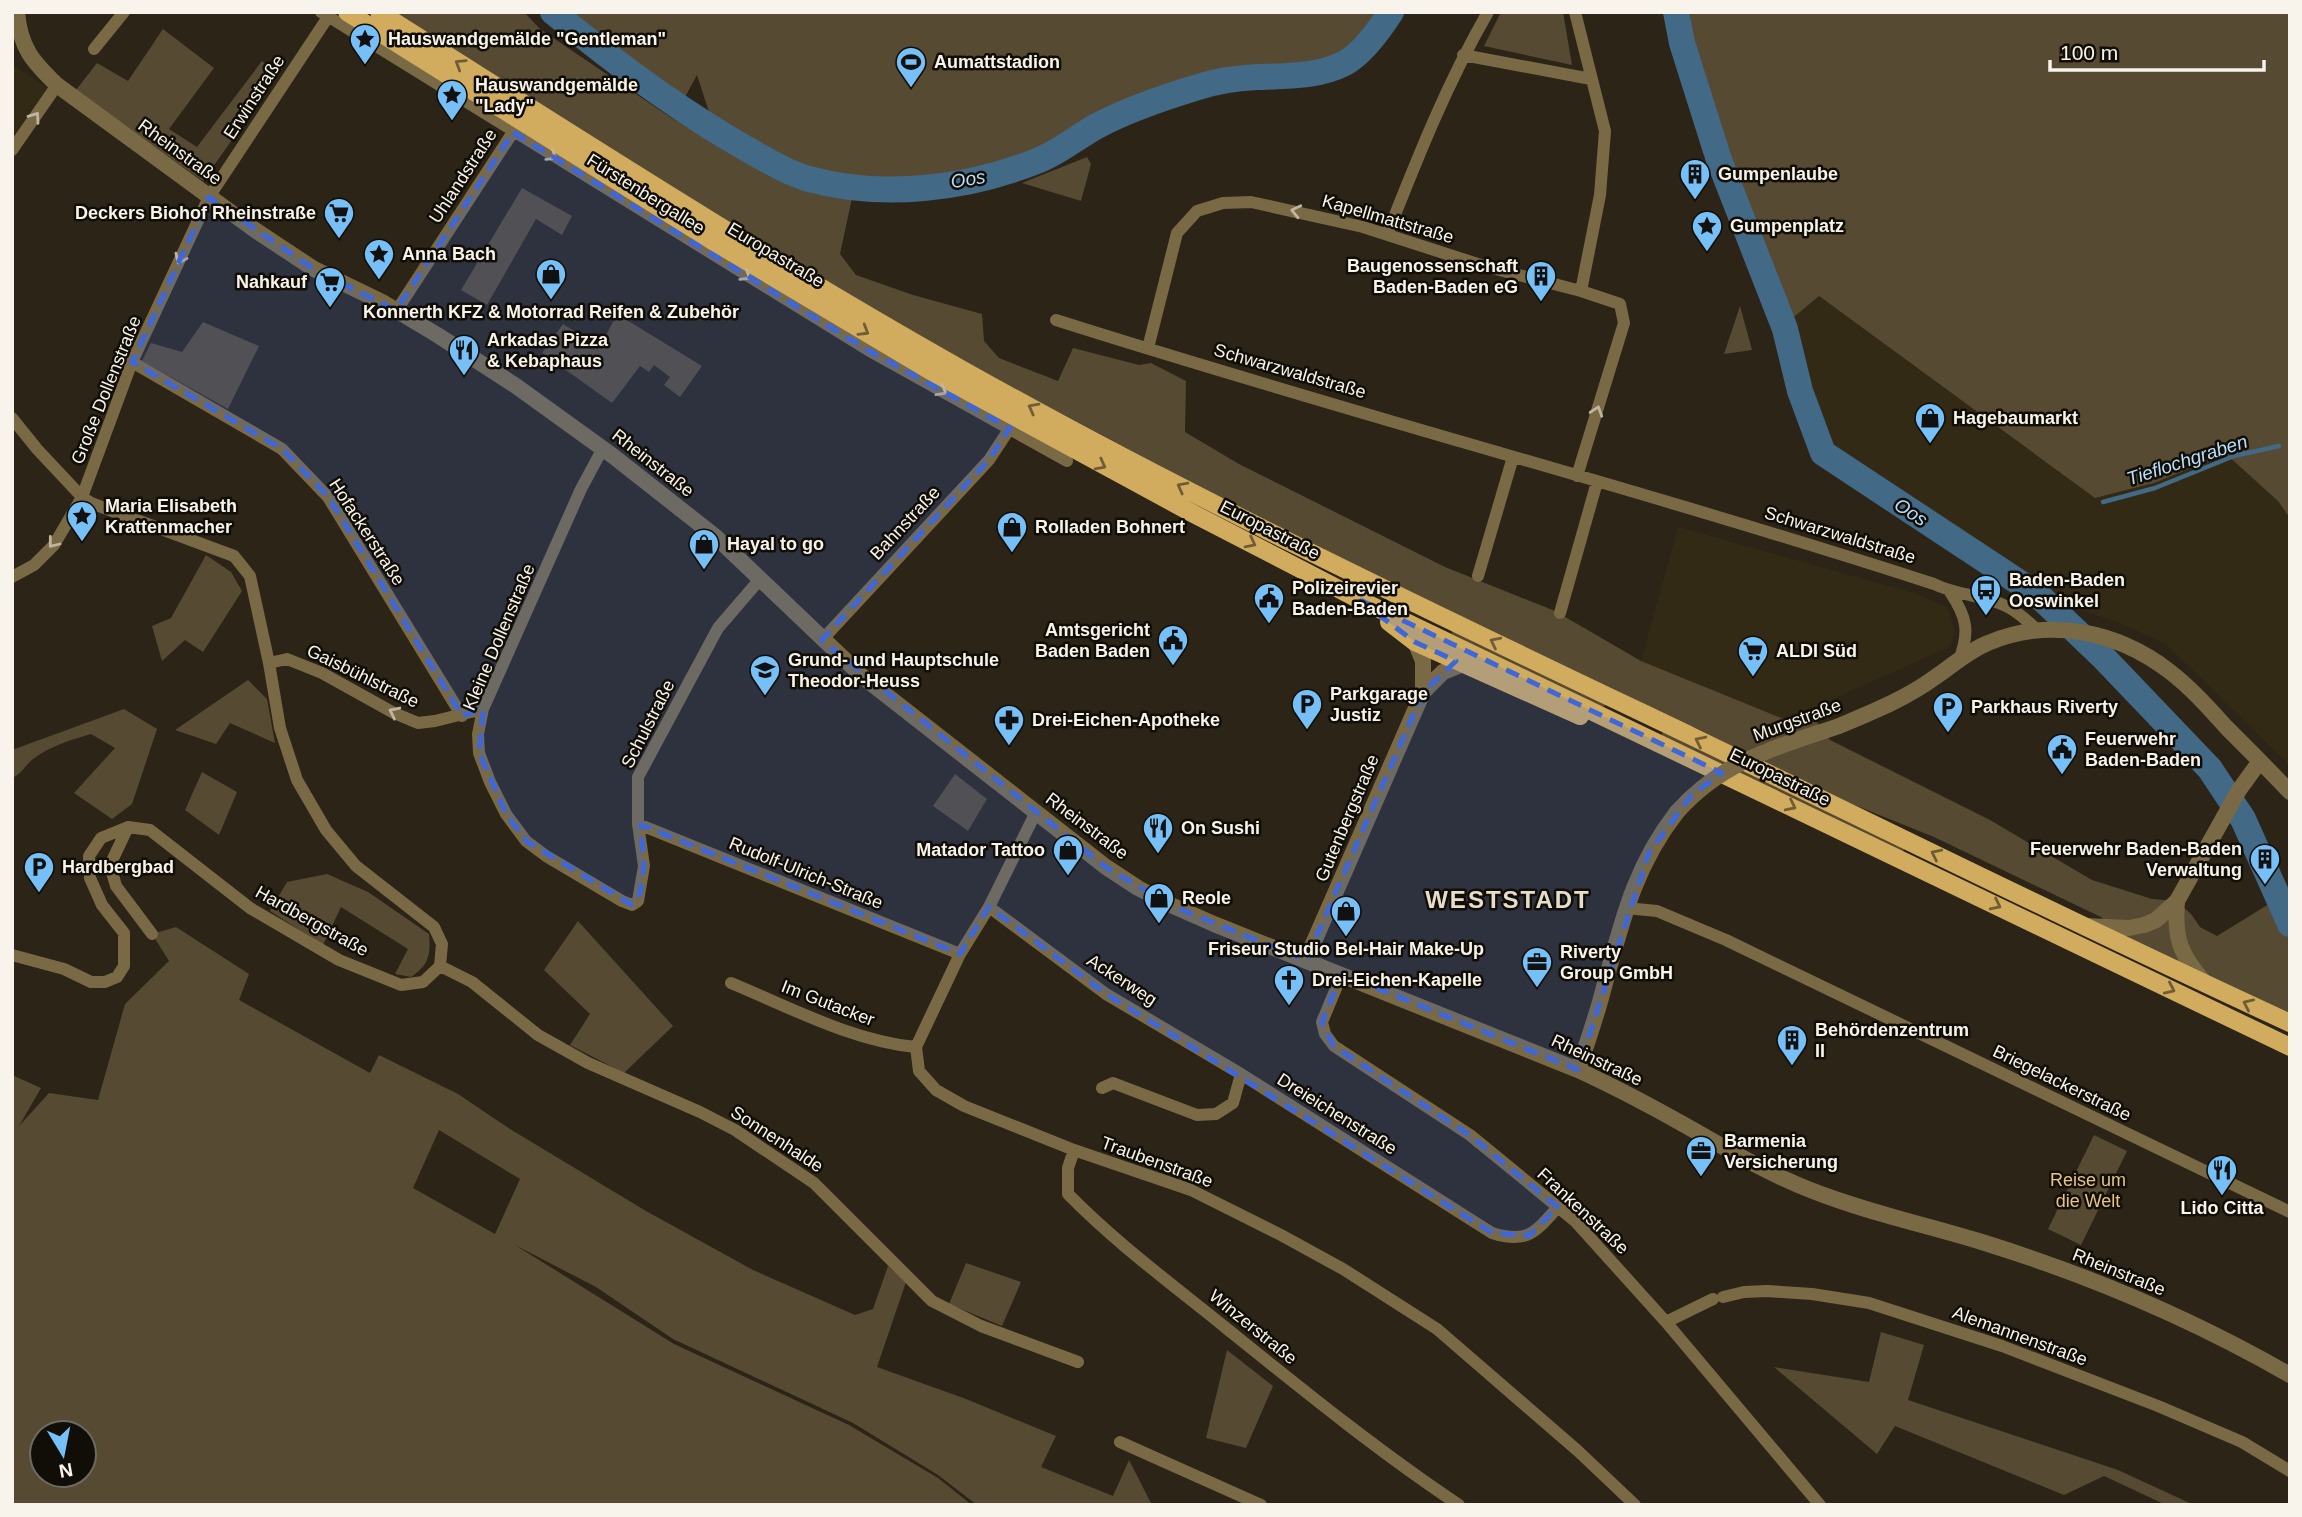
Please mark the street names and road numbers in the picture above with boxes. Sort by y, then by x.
street label: Erwinstraße [219,51,289,143]
street label: Rheinstraße [134,115,226,189]
street label: Uhlandstraße [425,125,501,227]
street label: Fürstenbergallee [583,150,709,238]
street label: Kapellmattstraße [1320,191,1456,247]
street label: Europastraße [724,218,828,292]
street label: Große Dollenstraße [67,313,145,467]
street label: Schwarzwaldstraße [1212,340,1368,402]
street label: Rheinstraße [608,425,698,501]
street label: Hofackerstraße [325,475,409,589]
street label: Bahnstraße [866,482,944,564]
street label: Europastraße [1217,496,1323,564]
street label: Schwarzwaldstraße [1762,502,1918,568]
street label: Kleine Dollenstraße [459,561,539,713]
street label: Gaisbühlstraße [304,640,422,712]
street label: Schulstraße [617,677,679,771]
street label: Murgstraße [1750,695,1844,745]
street label: Europastraße [1727,744,1833,810]
street label: Gutenbergstraße [1311,751,1383,885]
street label: Rheinstraße [1042,789,1132,863]
street label: Rudolf-Ulrich-Straße [726,833,886,913]
street label: Hardbergstraße [252,882,372,960]
street label: Ackerweg [1083,950,1161,1010]
street label: Im Gutacker [779,976,877,1030]
street label: Rheinstraße [1548,1030,1646,1090]
street label: Briegelackerstraße [1990,1041,2134,1125]
street label: Dreieichenstraße [1274,1069,1400,1159]
street label: Sonnenhalde [727,1102,827,1176]
street label: Traubenstraße [1098,1133,1216,1191]
street label: Frankenstraße [1533,1164,1633,1258]
street label: Rheinstraße [2070,1244,2168,1300]
street label: Winzerstraße [1205,1286,1301,1368]
street label: Alemannenstraße [1950,1302,2090,1370]

